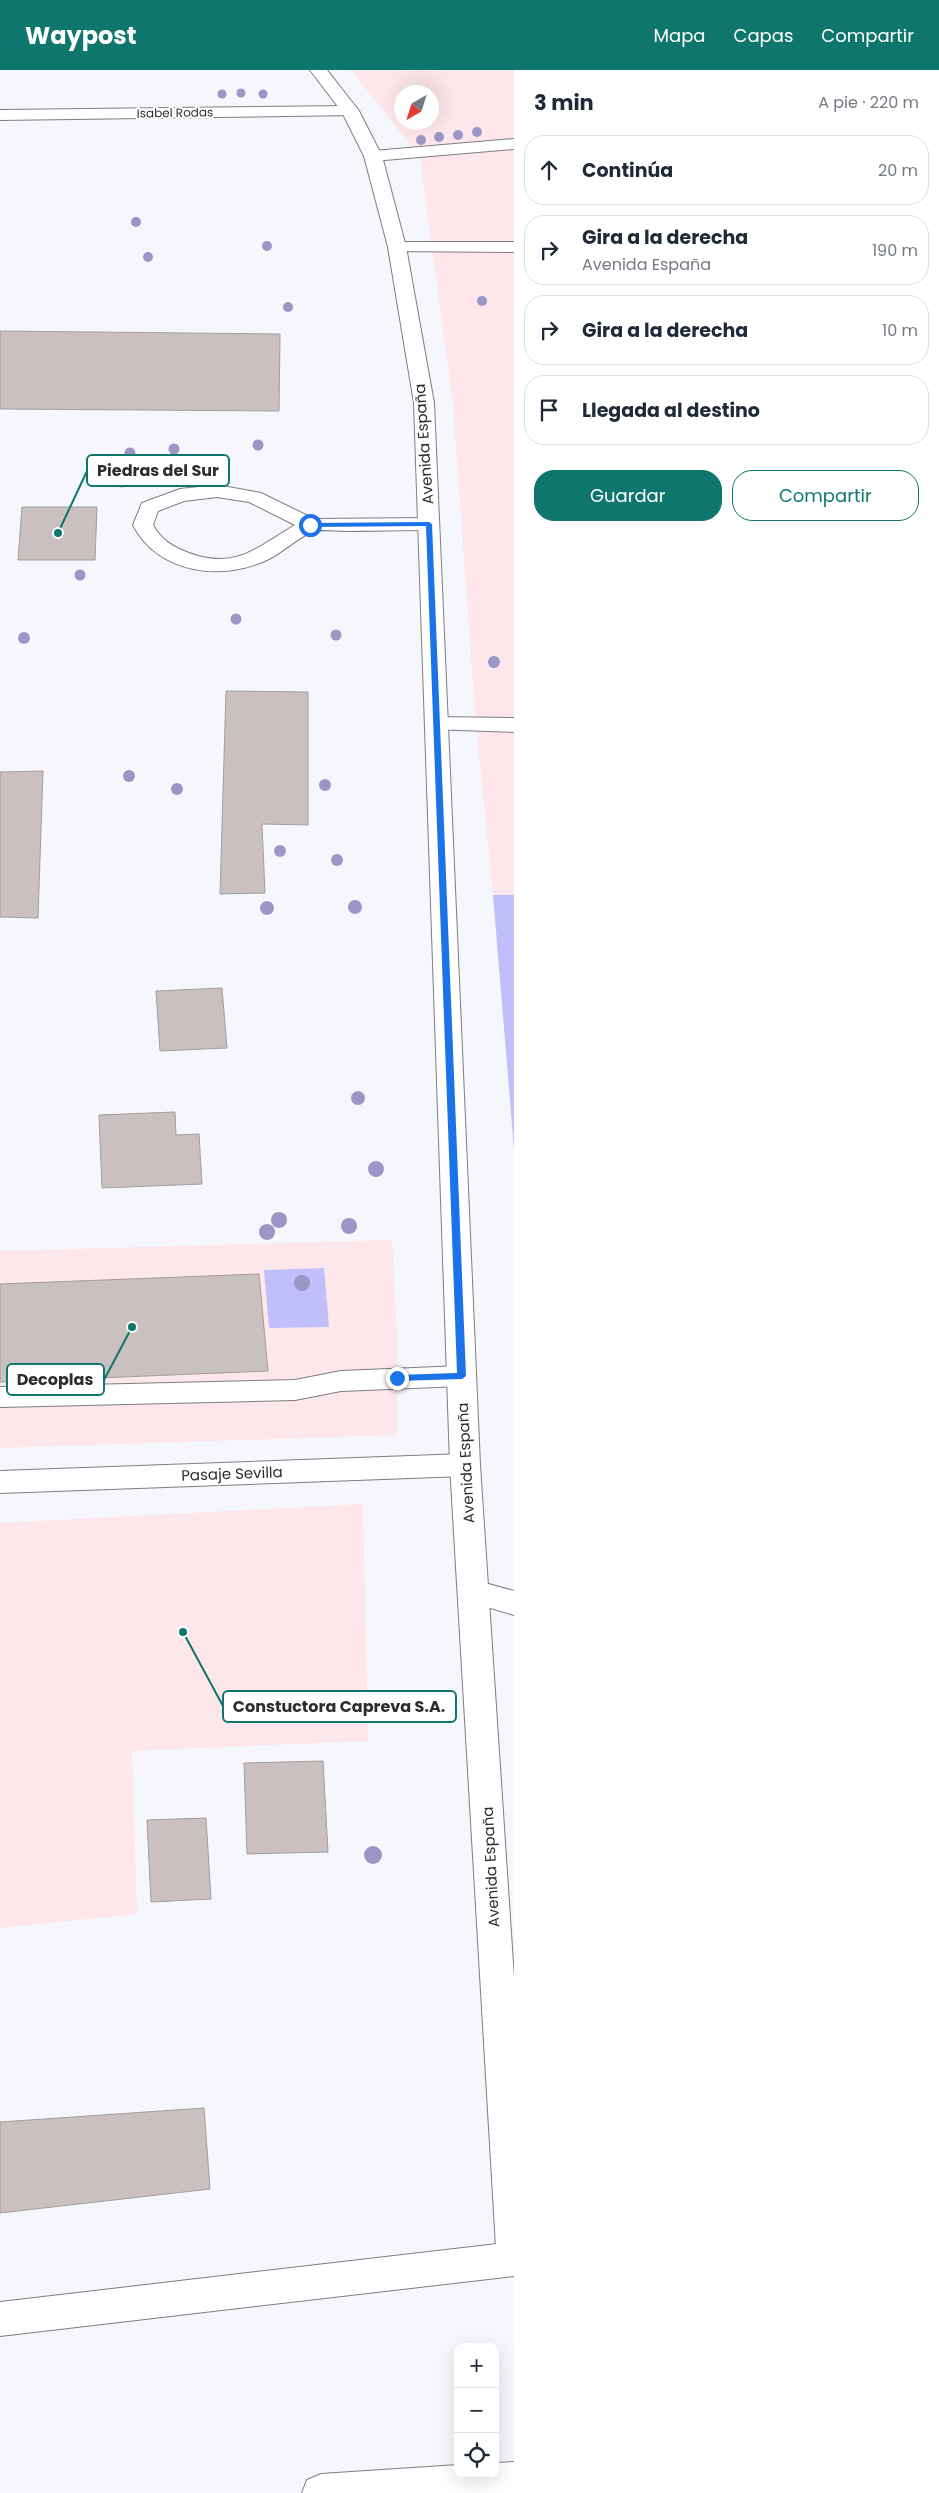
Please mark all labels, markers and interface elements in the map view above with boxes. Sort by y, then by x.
text: Waypost [25,19,136,52]
text: Mapa [653,23,706,48]
text: Capas [734,23,793,48]
text: Compartir [821,23,914,48]
north arrow [394,85,439,130]
text: 3 min [534,88,594,117]
text: A pie · 220 m [818,91,919,114]
street label: Isabel Rodas [137,103,213,122]
icon: ahead [535,156,563,184]
text: Continúa [582,157,673,184]
text: 20 m [878,159,918,182]
text: Gira a la derecha [582,224,748,251]
icon: right [535,236,563,264]
text: 190 m [872,239,918,262]
text: Avenida España [582,253,711,276]
icon: right [535,316,563,344]
text: Gira a la derecha [582,317,748,344]
text: 10 m [882,319,918,342]
street label: Avenida España [409,383,438,505]
icon: arrive [535,396,563,424]
text: Llegada al destino [582,397,760,424]
callout: Piedras del Sur [87,455,229,486]
text: Piedras del Sur [97,459,219,482]
button: Guardar [534,470,722,521]
button: Compartir [732,470,919,521]
route start [299,514,322,537]
callout: Decoplas [7,1364,104,1395]
route end [386,1367,409,1390]
text: Decoplas [17,1368,93,1391]
street label: Avenida España [452,1402,479,1524]
street label: Pasaje Sevilla [181,1461,283,1486]
callout: Constuctora Capreva S.A. [223,1691,456,1722]
text: Constuctora Capreva S.A. [233,1695,445,1718]
street label: Avenida España [477,1806,504,1928]
map controls [454,2343,499,2478]
button: + [454,2343,499,2388]
button: − [454,2388,499,2433]
button: locate [454,2433,499,2478]

